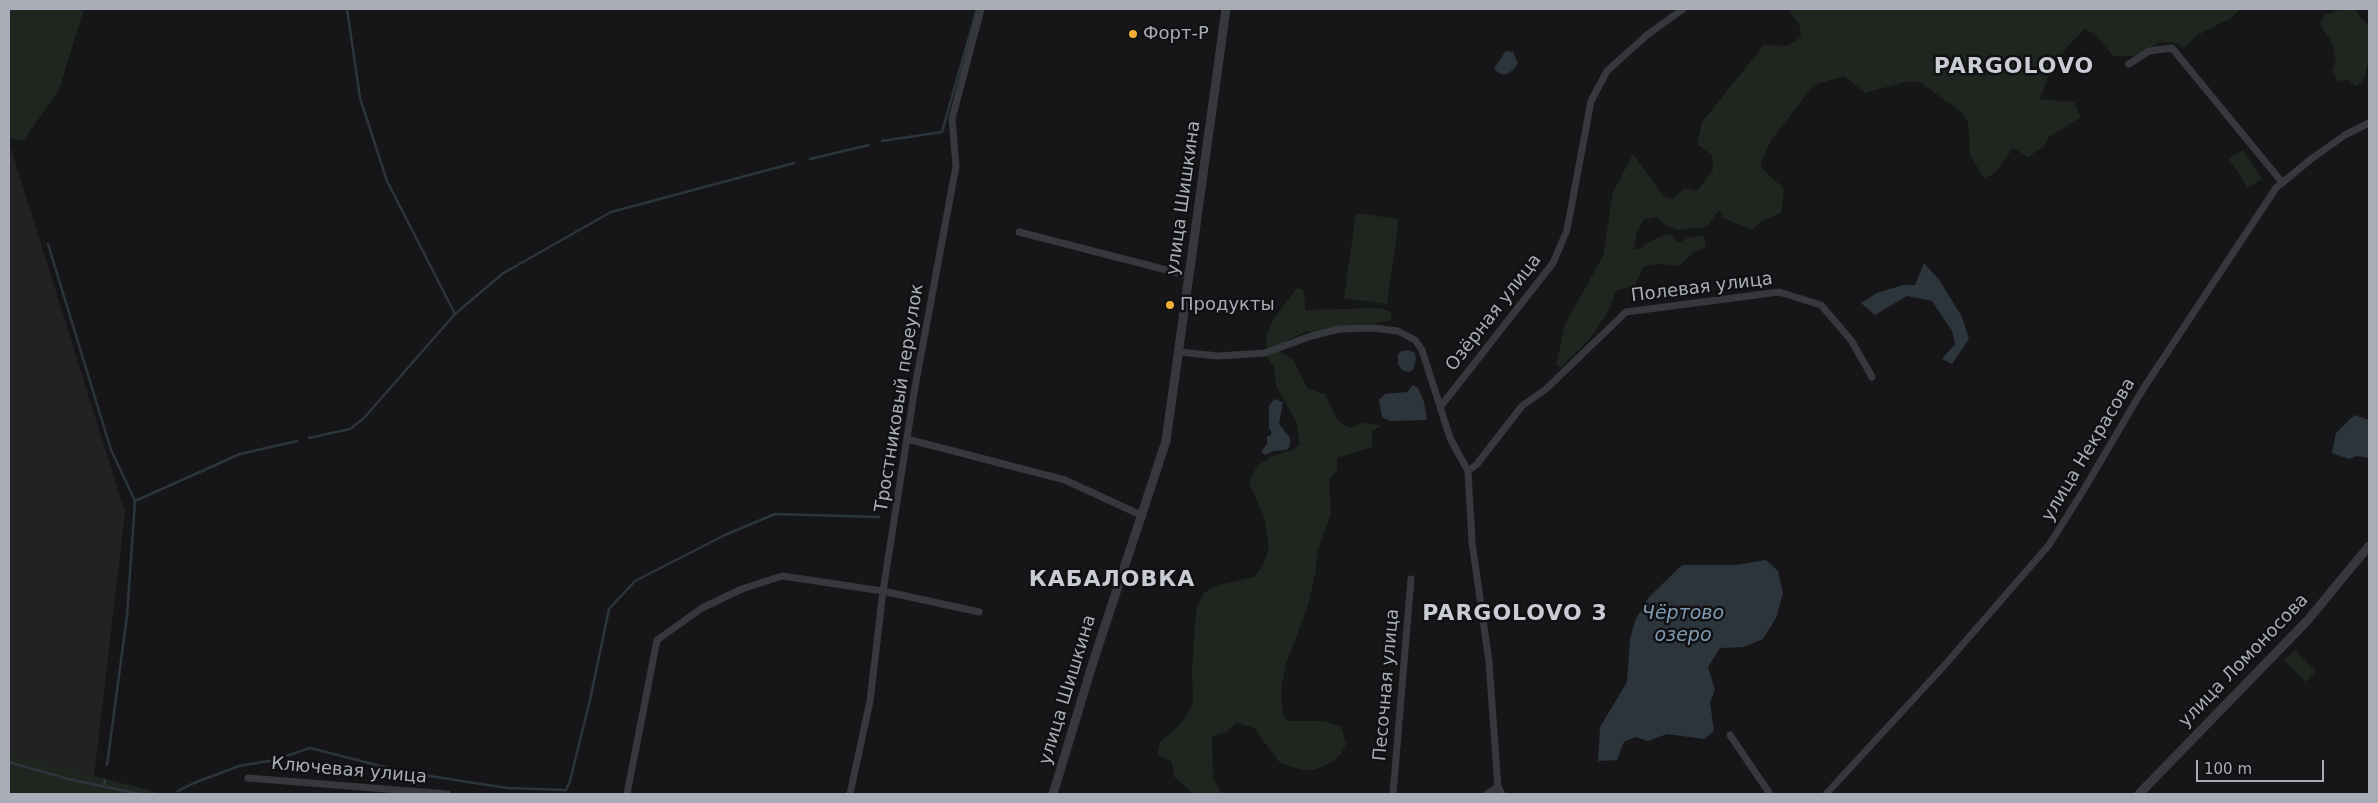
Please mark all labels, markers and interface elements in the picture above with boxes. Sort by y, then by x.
place label: Форт-Р [1143,23,1209,45]
marker: Форт-Р [1127,28,1139,40]
district label: PARGOLOVO [1933,54,2095,80]
street label: улица Шишкина [1162,119,1206,277]
street label: Озёрная улица [1442,250,1546,376]
street label: Полевая улица [1630,269,1774,307]
street label: Тростниковый переулок [871,282,929,514]
place label: Продукты [1180,294,1275,316]
marker: Продукты [1164,299,1176,311]
street label: улица Некрасова [2038,374,2140,526]
district label: КАБАЛОВКА [1028,567,1196,593]
street label: улица Ломоносова [2175,590,2313,732]
district label: PARGOLOVO 3 [1421,601,1609,627]
water label: Чёртово озеро [1642,603,1724,647]
street label: Песочная улица [1370,608,1404,762]
street label: улица Шишкина [1035,612,1101,768]
scale bar [2198,750,2326,782]
street label: Ключевая улица [270,753,428,789]
text: 100 m [2204,760,2252,778]

